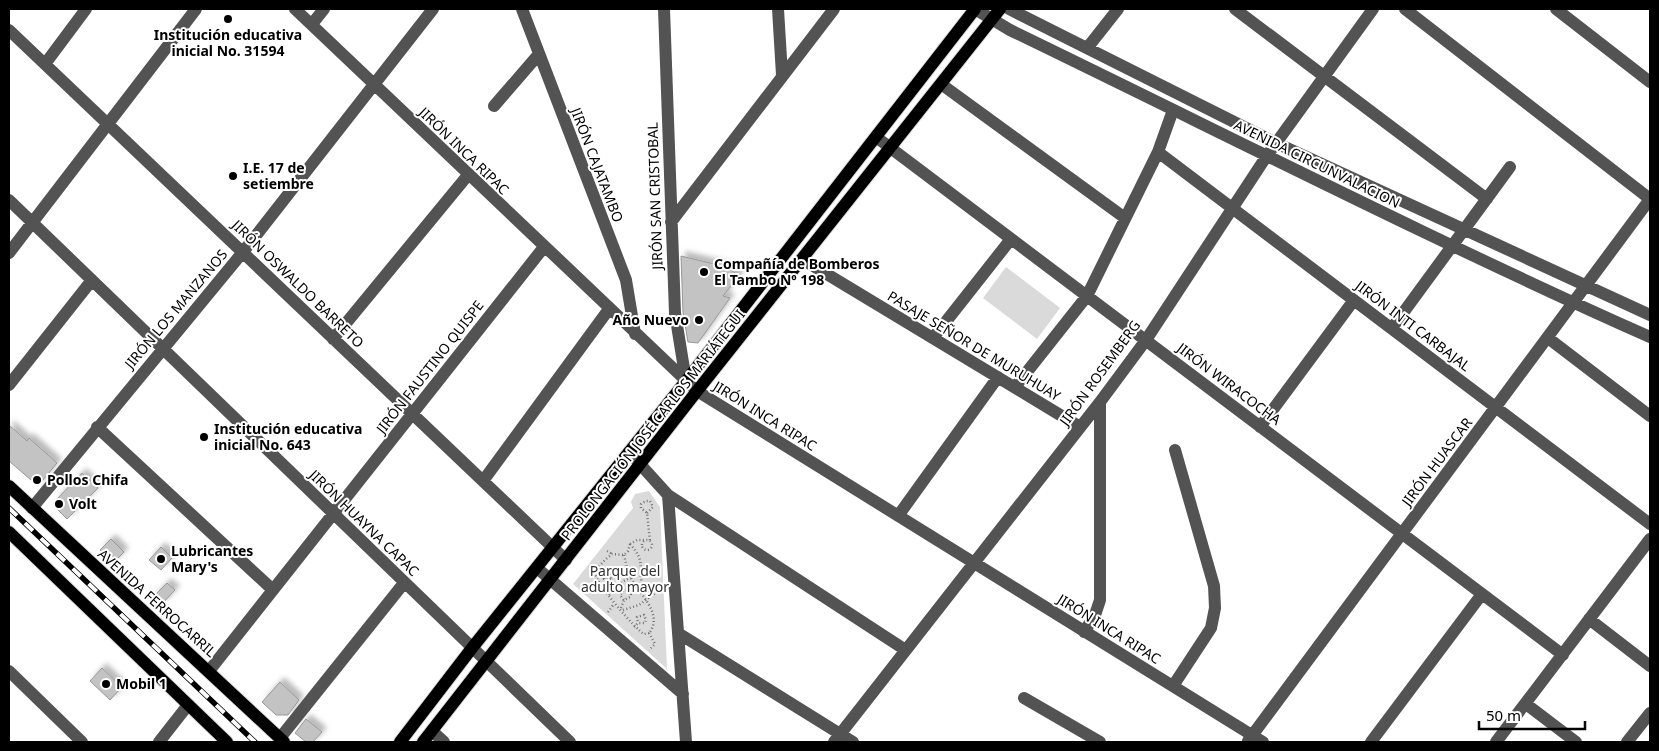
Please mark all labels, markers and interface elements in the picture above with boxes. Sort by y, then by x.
marker: Institución educativa inicial No. 31594 [222,13,234,25]
place label: Institución educativa inicial No. 31594 [154,25,302,60]
street label: JIRÓN INCA RIPAC [414,101,514,199]
street label: JIRÓN CAJATAMBO [566,103,628,225]
street label: AVENIDA CIRCUNVALACION [1231,115,1403,212]
street label: JIRÓN SAN CRISTOBAL [642,122,667,272]
place label: I.E. 17 de setiembre [243,158,314,193]
marker: I.E. 17 de setiembre [227,170,239,182]
street label: JIRÓN OSWALDO BARRETO [227,214,368,352]
street label: JIRÓN LOS MANZANOS [119,245,231,374]
place label: Compañía de Bomberos El Tambo Nº 198 [714,254,879,289]
marker: Compañía de Bomberos El Tambo Nº 198 [698,266,710,278]
street label: JIRÓN INTI CARBAJAL [1350,275,1475,375]
street label: PASAJE SEÑOR DE MURUHUAY [884,286,1064,405]
street label: JIRÓN FAUSTINO QUISPE [370,296,488,439]
street label: PROLONGACIÓN JOSÉ CARLOS MARIÁTEGUI [556,305,749,544]
place label: Año Nuevo [613,310,689,329]
marker: Año Nuevo [693,314,705,326]
street label: JIRÓN ROSEMBERG [1054,316,1144,431]
street label: JIRÓN WIRACOCHA [1172,337,1285,429]
street label: JIRÓN INCA RIPAC [708,375,820,455]
street label: JIRÓN HUASCAR [1396,413,1476,511]
place label: Institución educativa inicial No. 643 [214,419,362,454]
marker: Institución educativa inicial No. 643 [198,431,210,443]
street label: JIRÓN HUAYNA CAPAC [304,464,423,580]
place label: Pollos Chifa [47,470,128,489]
marker: Pollos Chifa [31,474,43,486]
place label: Volt [69,494,97,513]
marker: Volt [53,498,65,510]
place label: Lubricantes Mary's [171,541,253,576]
street label: AVENIDA FERROCARRIL [94,544,221,661]
marker: Lubricantes Mary's [155,553,167,565]
park label: Parque del adulto mayor [581,561,669,596]
street label: JIRÓN INCA RIPAC [1052,588,1164,668]
place label: Mobil 1 [116,674,167,693]
marker: Mobil 1 [100,678,112,690]
scale bar [1479,698,1585,730]
text: 50 m [1486,705,1521,725]

